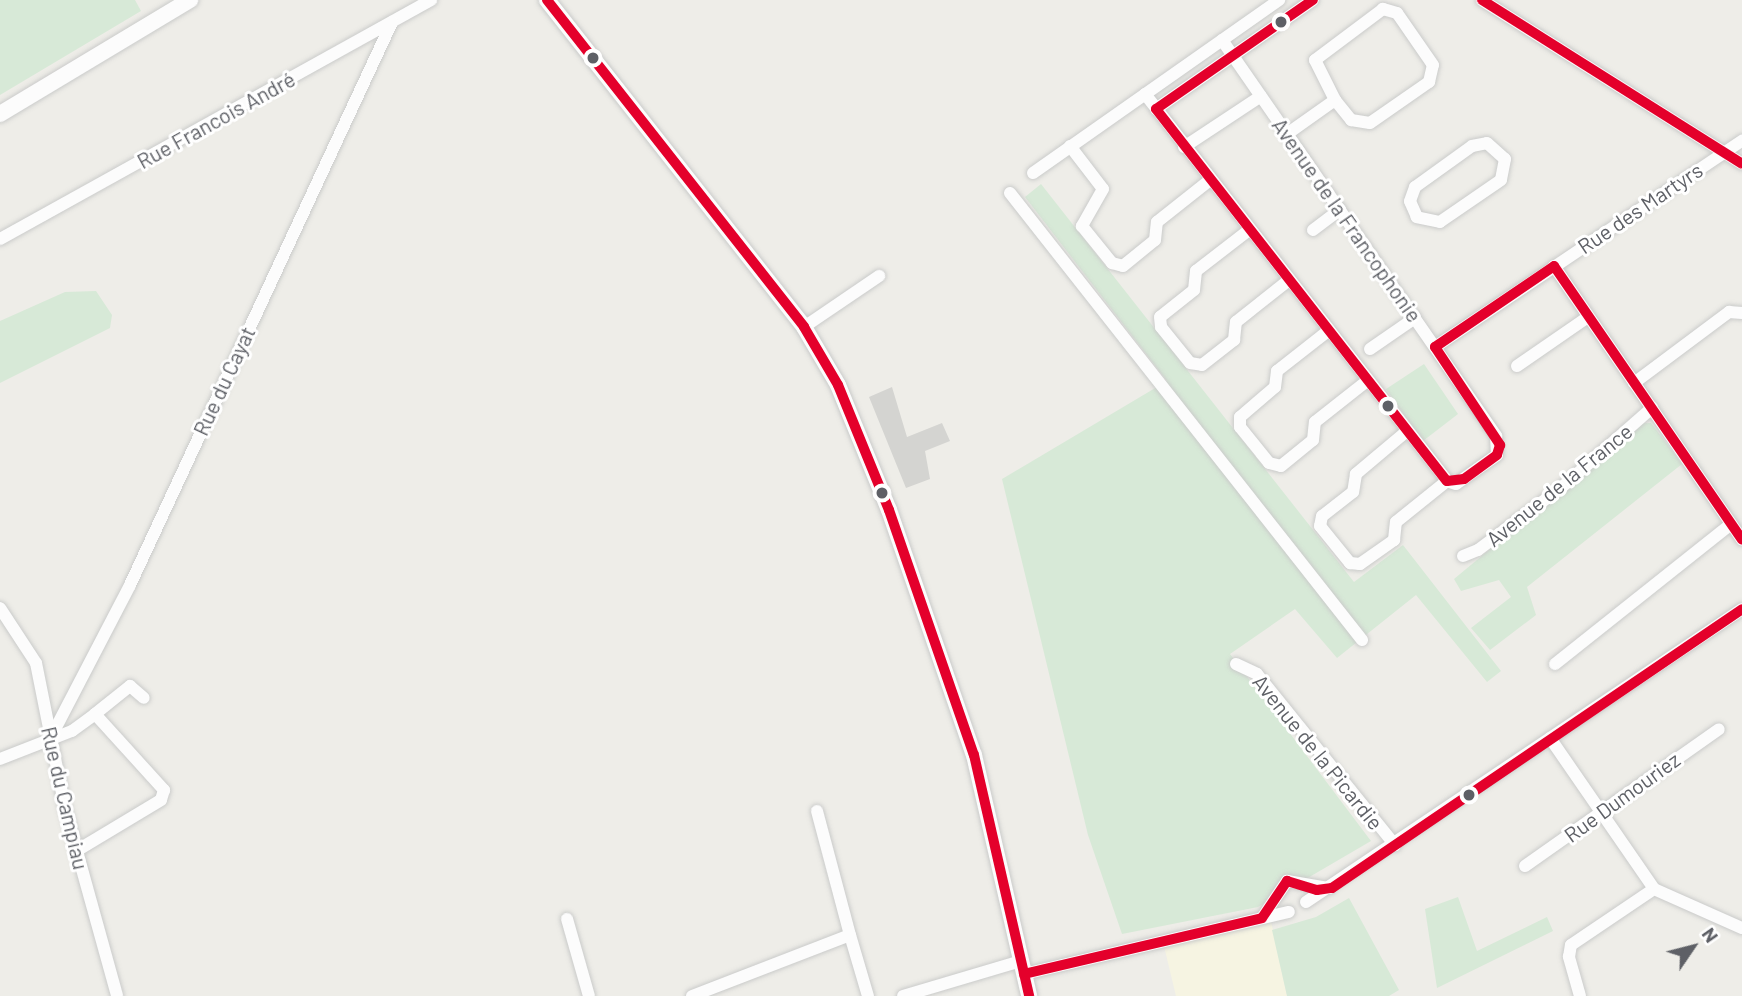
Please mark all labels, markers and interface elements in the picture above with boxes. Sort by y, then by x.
unlabelled marker [1274,15,1288,29]
unlabelled marker [586,51,600,65]
street label: Rue Francois André [133,66,299,174]
street label: Avenue de la Francophonie [1267,113,1427,327]
street label: Rue des Martyrs [1573,157,1707,259]
street label: Rue du Cayat [188,322,260,440]
unlabelled marker [1381,399,1395,413]
street label: Avenue de la France [1481,418,1637,552]
unlabelled marker [875,486,889,500]
street label: Avenue de la Picardie [1248,669,1388,835]
street label: Rue du Campiau [36,724,94,872]
street label: Rue Dumouriez [1559,747,1685,847]
unlabelled marker [1462,788,1476,802]
north arrow [1658,912,1728,982]
text: N [1698,923,1724,946]

